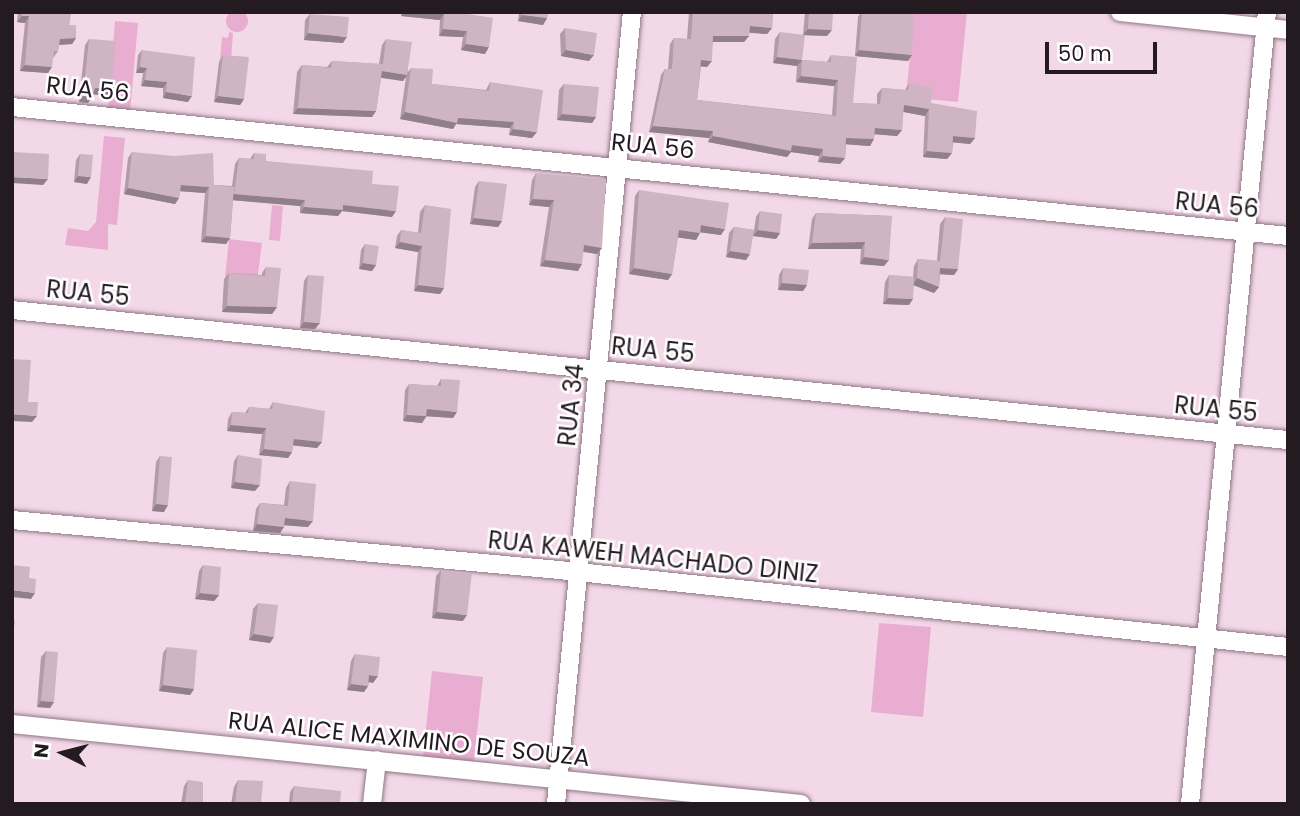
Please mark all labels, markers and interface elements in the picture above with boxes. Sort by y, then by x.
scale bar [1048,28,1160,72]
text: 50 m [1058,39,1112,68]
street label: RUA 56 [45,70,131,108]
street label: RUA 56 [610,127,696,165]
street label: RUA 56 [1174,186,1260,224]
street label: RUA 55 [45,274,131,312]
street label: RUA 55 [610,331,696,369]
street label: RUA 34 [552,362,590,448]
street label: RUA 55 [1173,390,1259,428]
street label: RUA KAWEH MACHADO DINIZ [487,525,819,589]
street label: RUA ALICE MAXIMINO DE SOUZA [227,706,591,772]
north arrow [28,718,98,788]
text: N [27,742,56,759]

